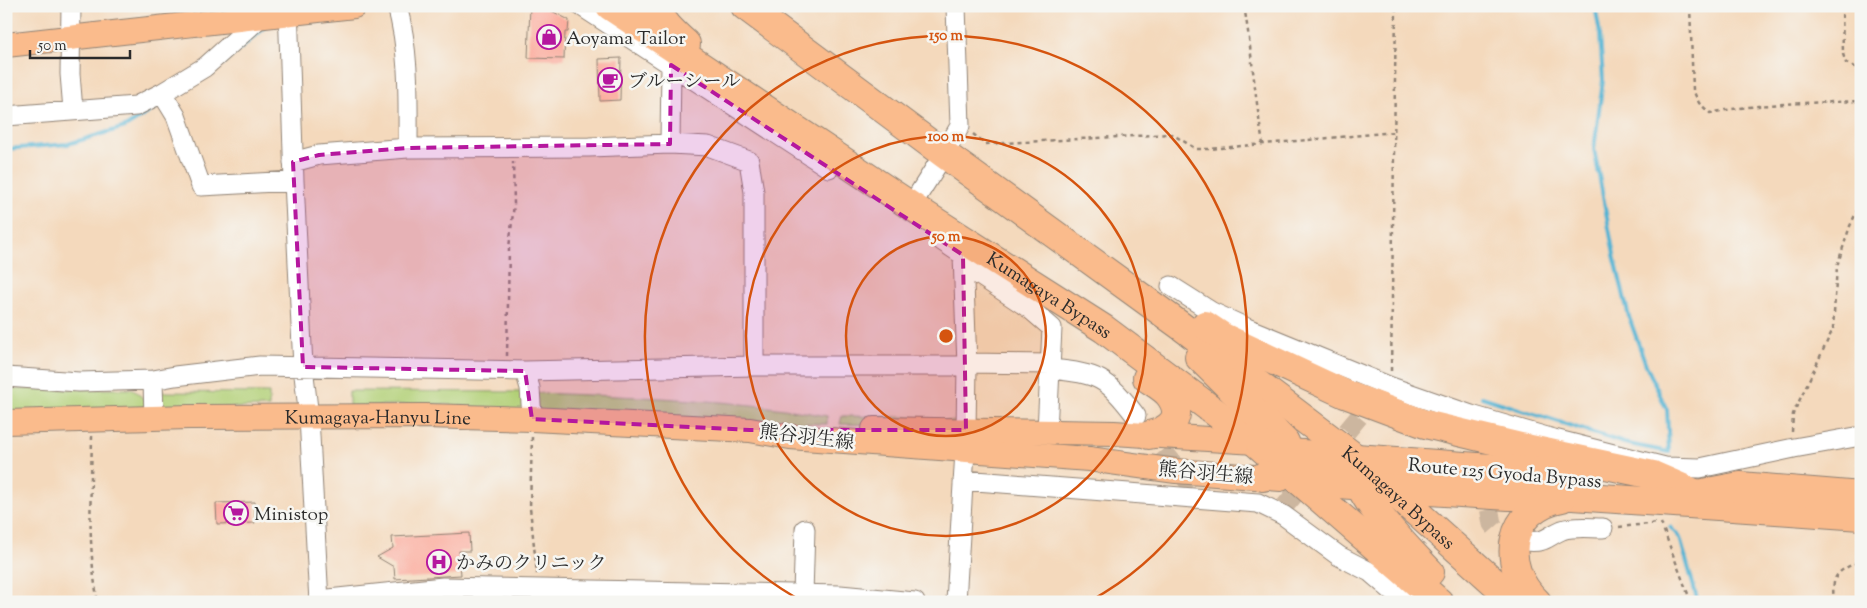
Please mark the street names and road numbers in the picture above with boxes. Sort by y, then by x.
street label: Kumagaya Bypass [980,246,1117,346]
street label: Kumagaya-Hanyu Line [285,405,471,433]
street label: 熊谷羽生線 [758,419,855,458]
street label: Kumagaya Bypass [1335,441,1460,557]
street label: Route 125 Gyoda Bypass [1407,453,1603,496]
street label: 熊谷羽生線 [1157,457,1254,492]

